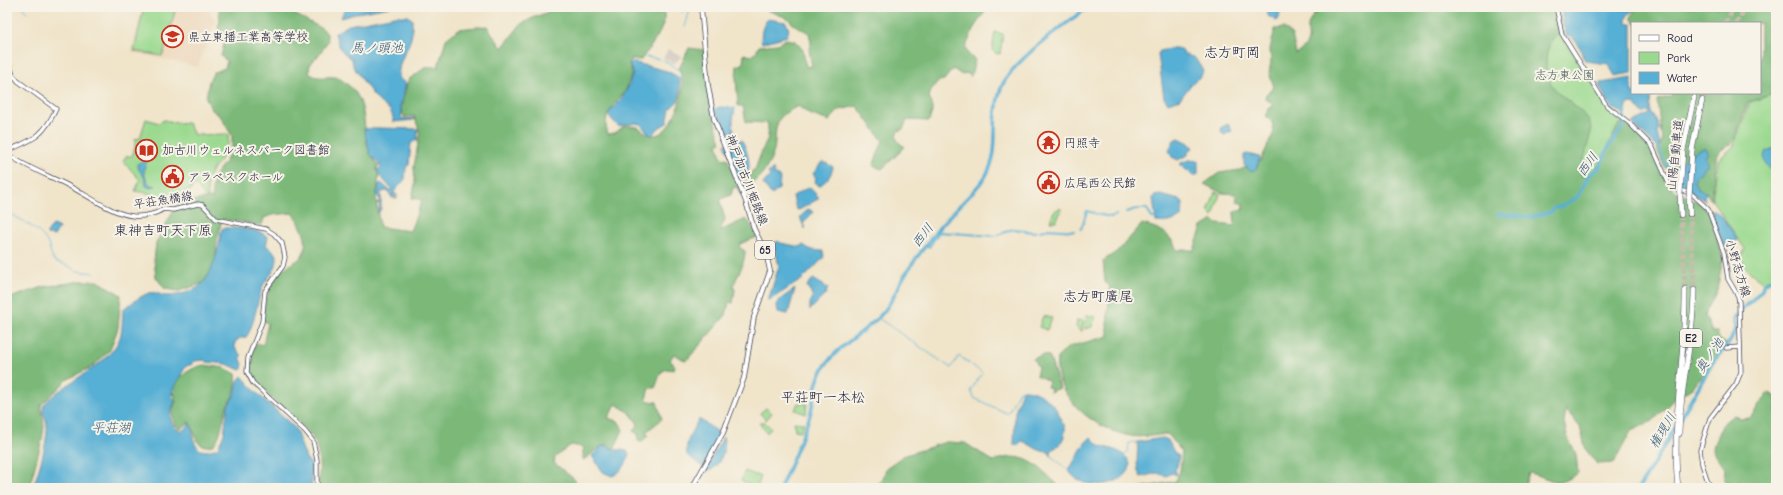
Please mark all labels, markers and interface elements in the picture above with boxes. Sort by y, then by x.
legend [1631,22,1761,94]
school or university icon: 県立東播工業高等学校 [159,24,185,50]
place label: 県立東播工業高等学校 [188,30,308,44]
text: Road [1667,31,1693,45]
water label: 馬ノ頭池 [351,40,404,55]
district label: 志方町岡 [1204,44,1260,61]
text: Park [1667,51,1690,65]
park label: 志方東公園 [1535,68,1595,82]
text: Water [1667,71,1697,85]
street label: 山陽自動車道 [1664,118,1686,192]
temple icon: 円照寺 [1035,130,1061,156]
street label: 神戸加古川姫路線 [723,133,771,227]
place label: 円照寺 [1064,136,1100,150]
library icon: 加古川ウェルネスパーク図書館 [133,137,159,163]
place label: 加古川ウェルネスパーク図書館 [162,143,330,157]
water label: 西川 [1574,149,1601,179]
public building icon: アラベスクホール [159,164,185,190]
place label: アラベスクホール [188,170,283,184]
public building icon: 広尾西公民館 [1035,170,1061,196]
place label: 広尾西公民館 [1064,176,1136,190]
street label: 平荘魚橋線 [132,188,194,212]
water label: 西川 [908,220,936,250]
district label: 東神吉町天下原 [114,222,212,239]
street label: 小野志方線 [1723,237,1753,299]
road number: 65 [755,241,775,259]
district label: 志方町廣尾 [1063,288,1133,305]
road number: E2 [1680,329,1702,347]
water label: 奥ノ池 [1692,334,1727,376]
district label: 平荘町一本松 [781,389,865,406]
water label: 権現川 [1646,410,1679,451]
water label: 平荘湖 [91,420,131,435]

